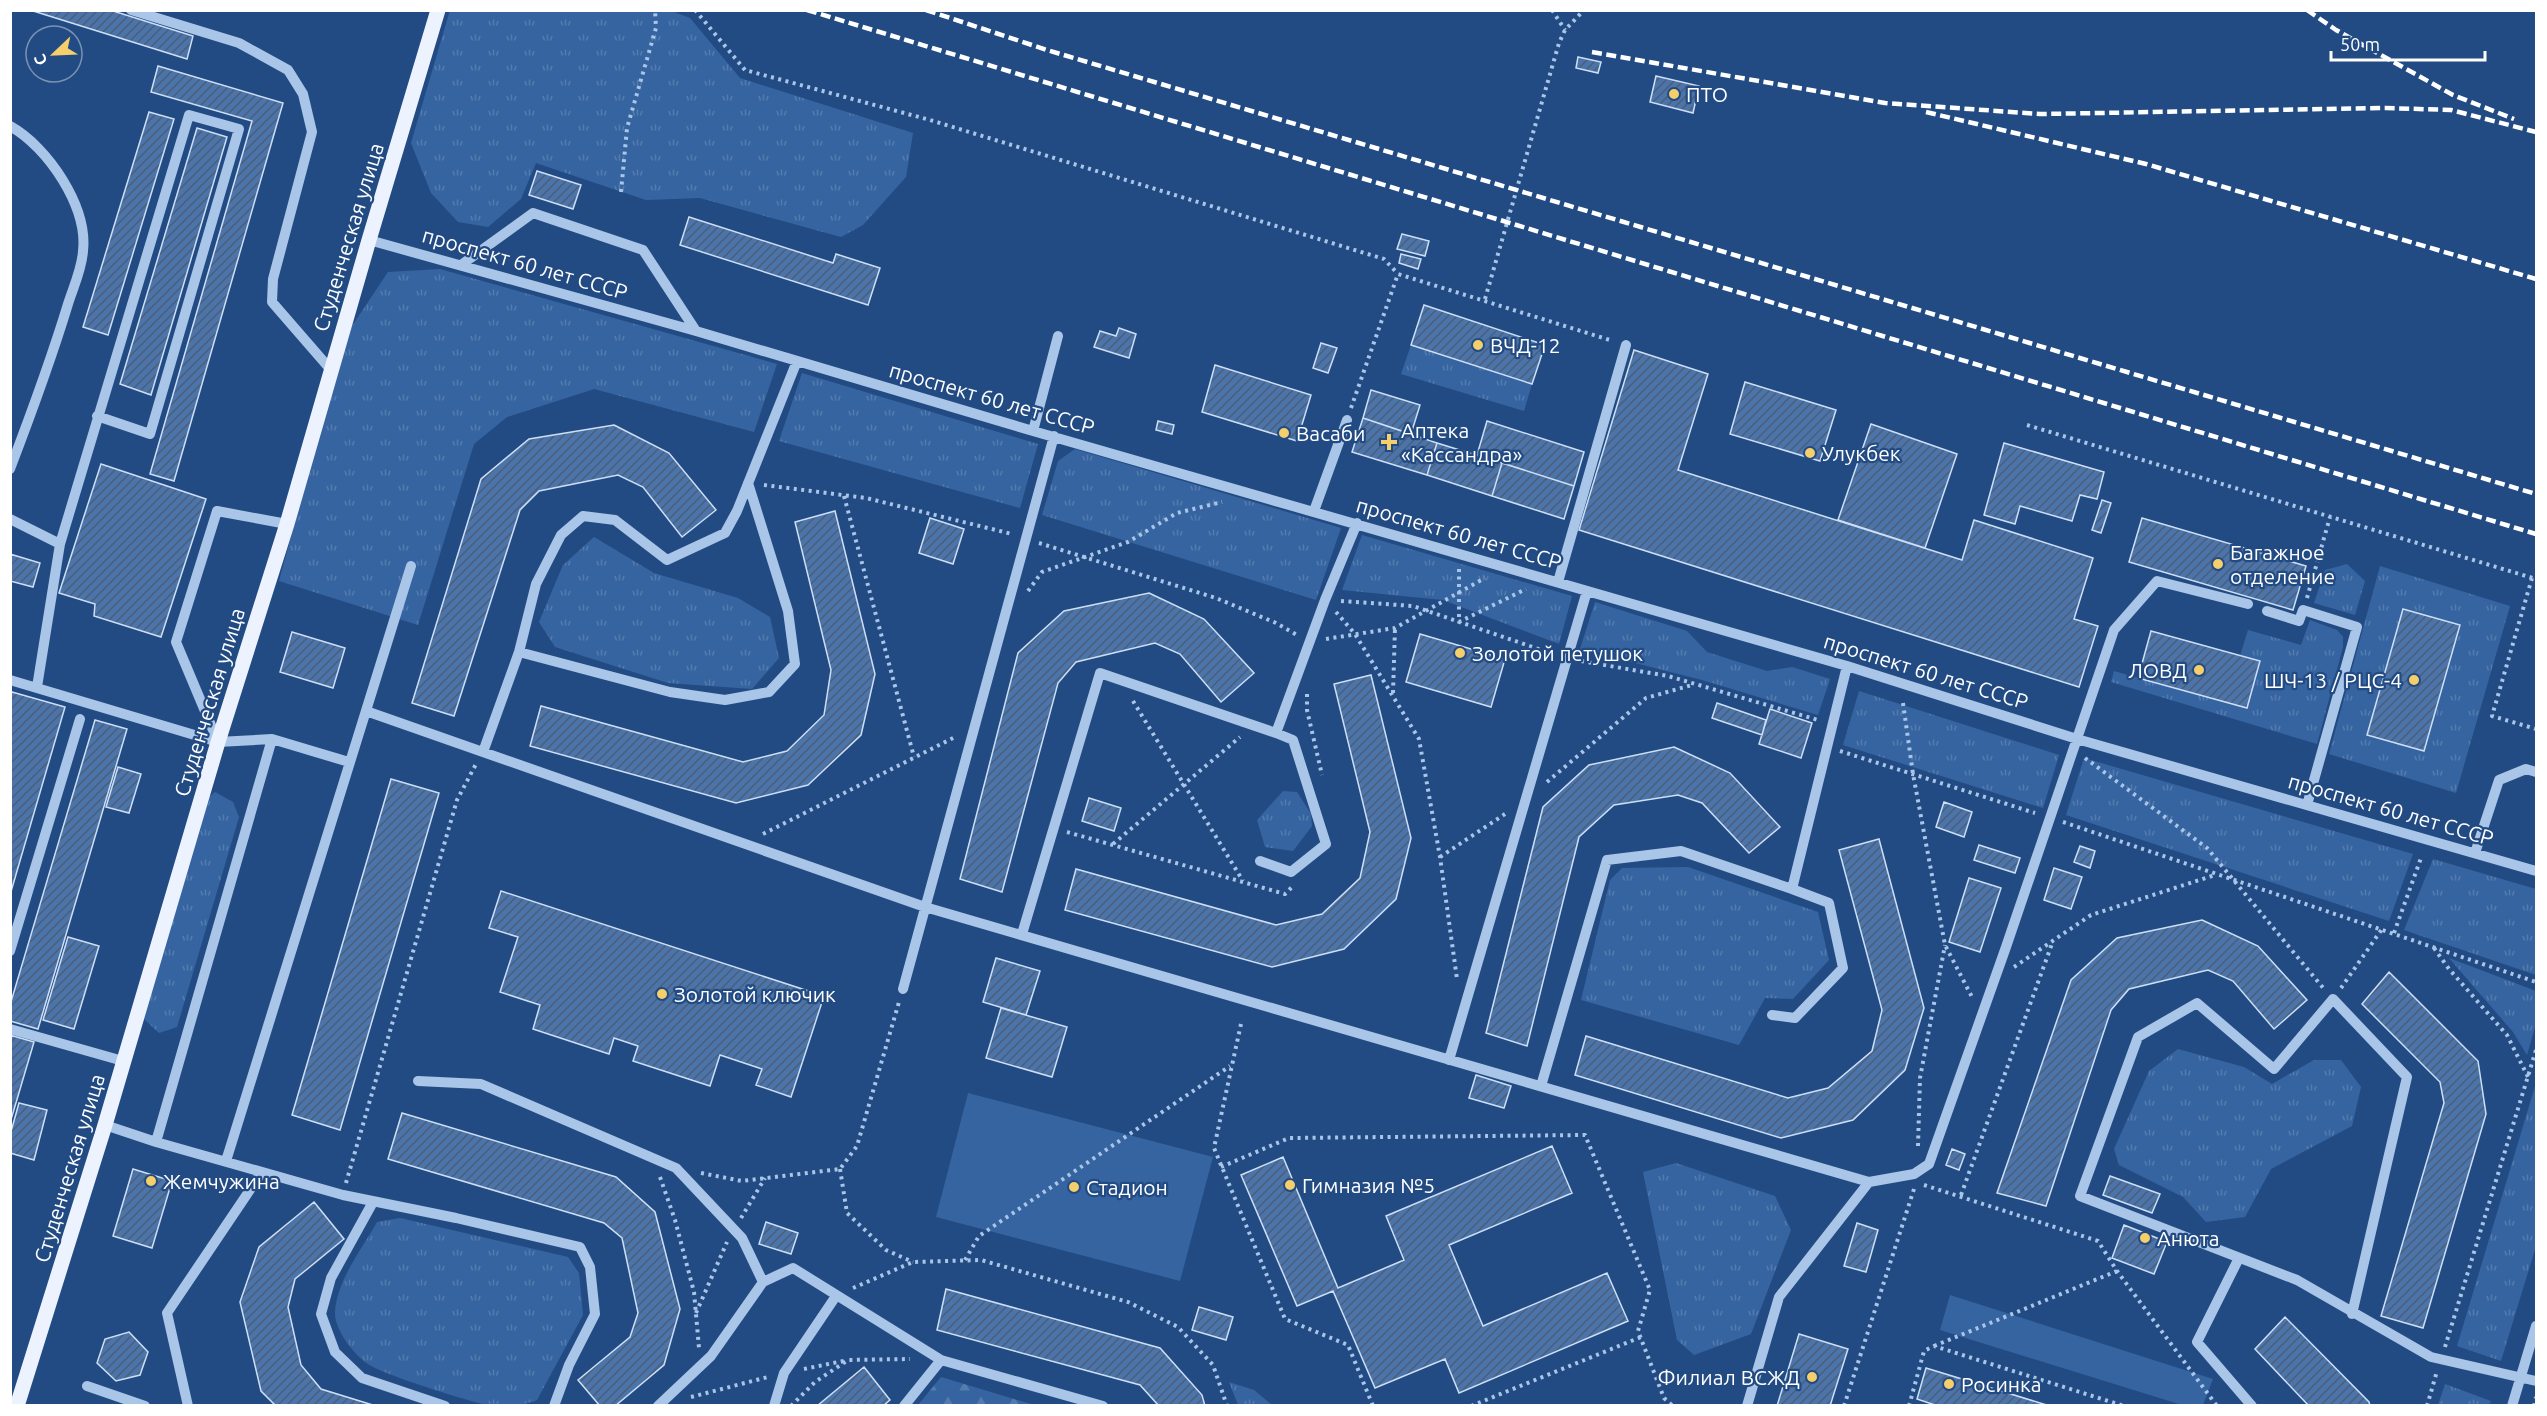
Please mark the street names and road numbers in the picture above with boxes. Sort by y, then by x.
street label: Студенческая улица [308,140,388,334]
street label: проспект 60 лет СССР [420,222,630,304]
street label: проспект 60 лет СССР [887,357,1097,439]
street label: проспект 60 лет СССР [1354,492,1564,574]
street label: Студенческая улица [169,605,249,799]
street label: проспект 60 лет СССР [1821,628,2031,714]
street label: проспект 60 лет СССР [2286,768,2496,850]
street label: Студенческая улица [29,1071,109,1265]

